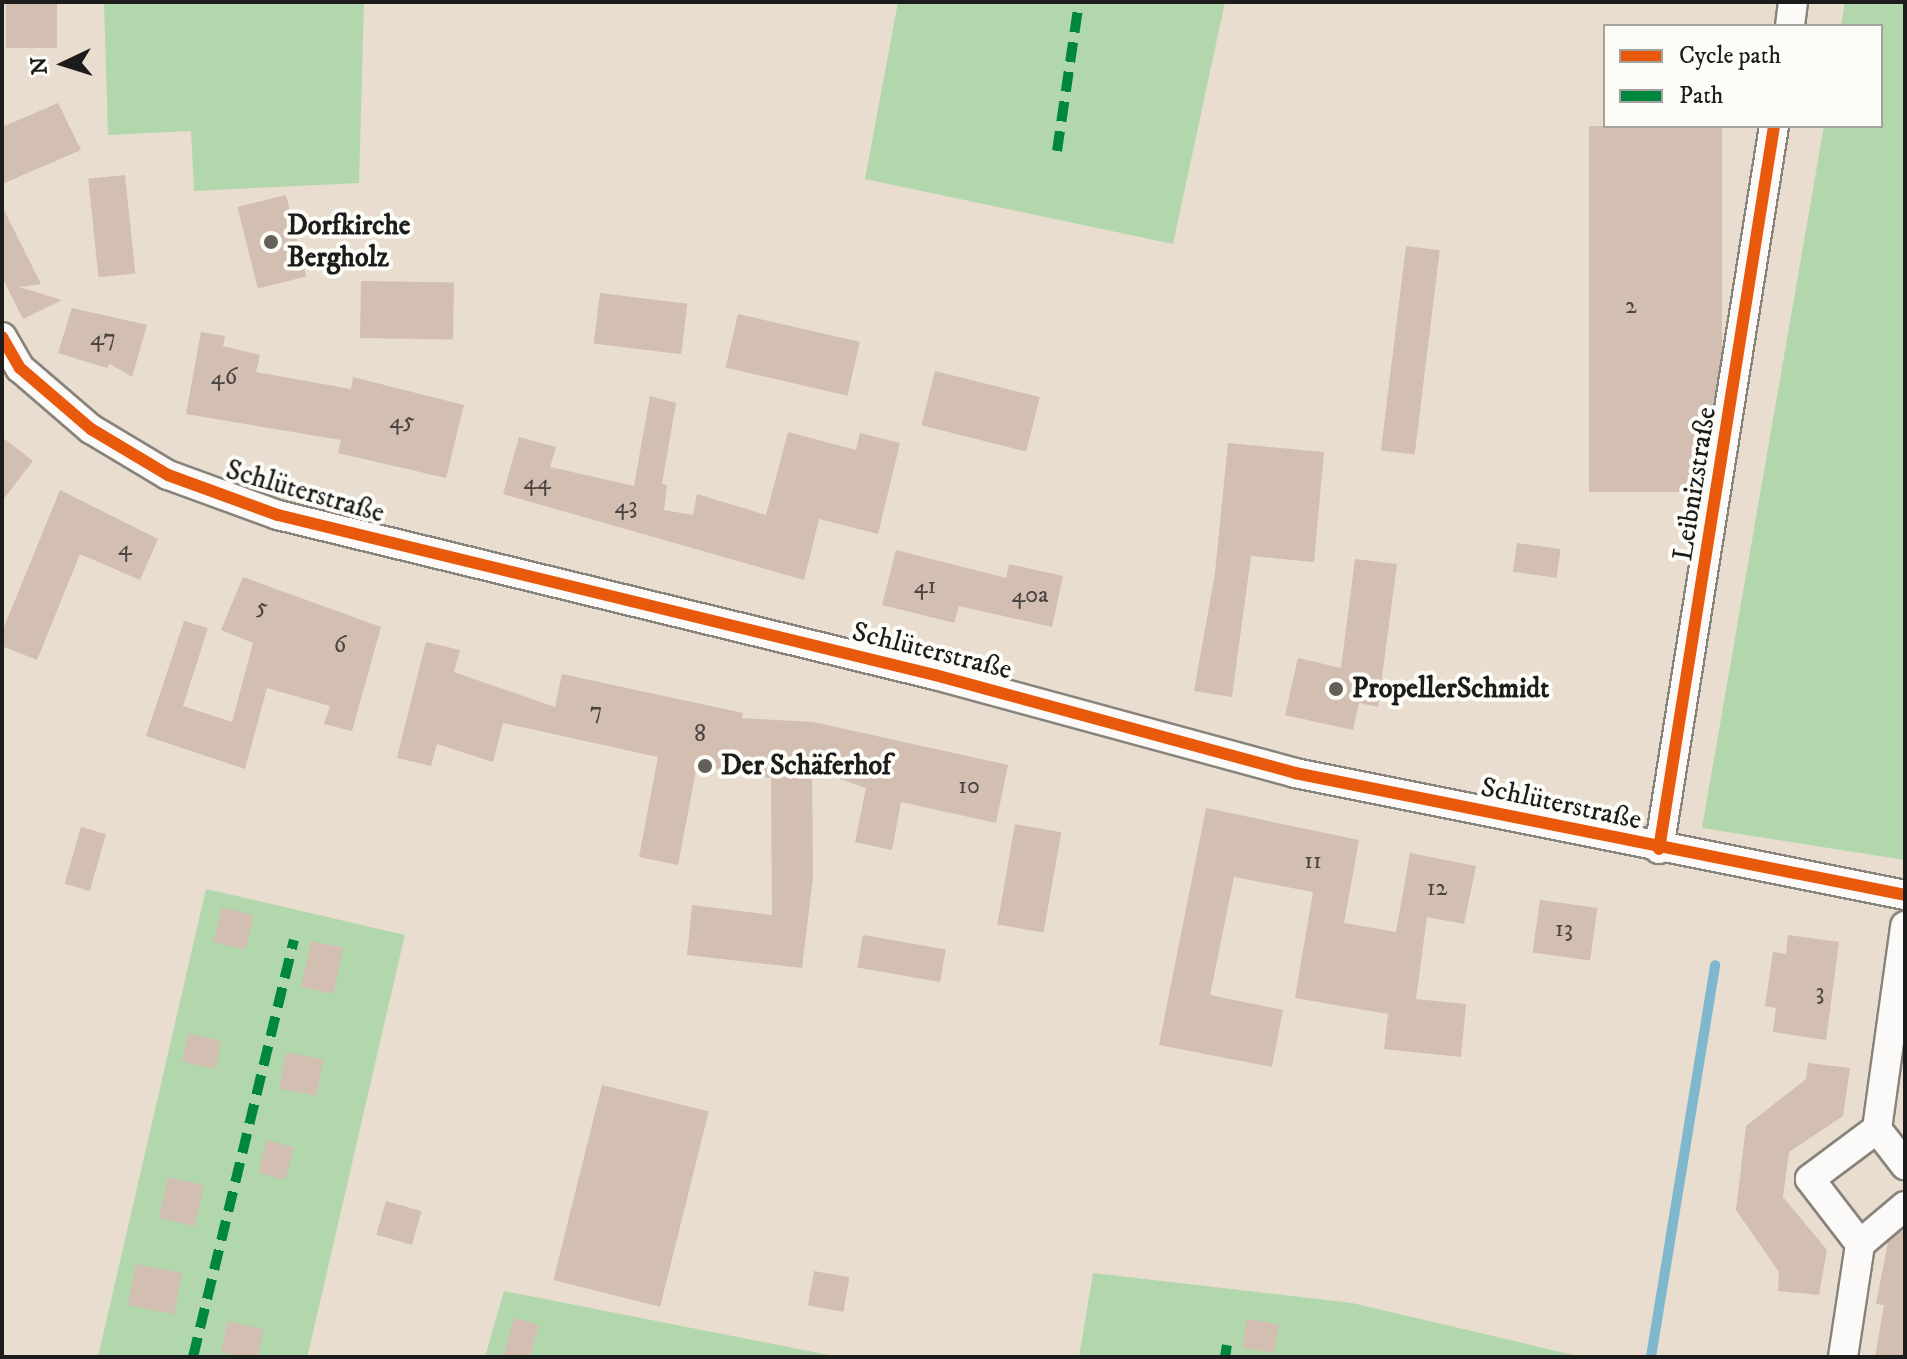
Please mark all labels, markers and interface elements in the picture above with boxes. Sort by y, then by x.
north arrow [24,24,104,104]
legend [1603,24,1883,128]
text: Cycle path [1679,41,1781,71]
text: N [25,56,54,76]
text: Path [1679,81,1723,111]
place label: Dorfkirche Bergholz [287,209,410,275]
marker: Dorfkirche Bergholz [262,233,280,251]
house number: 2 [1625,293,1637,321]
house number: 47 [90,325,116,353]
house number: 46 [211,364,237,392]
street label: Leibnizstraße [1666,405,1724,563]
house number: 45 [389,408,415,436]
street label: Schlüterstraße [222,453,388,531]
house number: 44 [523,469,551,497]
house number: 43 [615,493,637,521]
house number: 4 [118,535,132,563]
house number: 41 [914,573,936,601]
house number: 40a [1012,582,1048,610]
house number: 5 [256,594,268,622]
street label: Schlüterstraße [849,615,1015,687]
house number: 6 [334,632,346,660]
place label: PropellerSchmidt [1352,672,1549,706]
marker: PropellerSchmidt [1327,680,1345,698]
house number: 7 [590,698,602,726]
house number: 8 [694,721,706,749]
place label: Der Schäferhof [721,749,891,783]
marker: Der Schäferhof [696,757,714,775]
street label: Schlüterstraße [1478,771,1644,837]
house number: 10 [958,773,980,801]
house number: 11 [1304,848,1322,876]
house number: 12 [1427,875,1447,903]
house number: 13 [1555,916,1573,944]
house number: 3 [1816,979,1824,1007]

